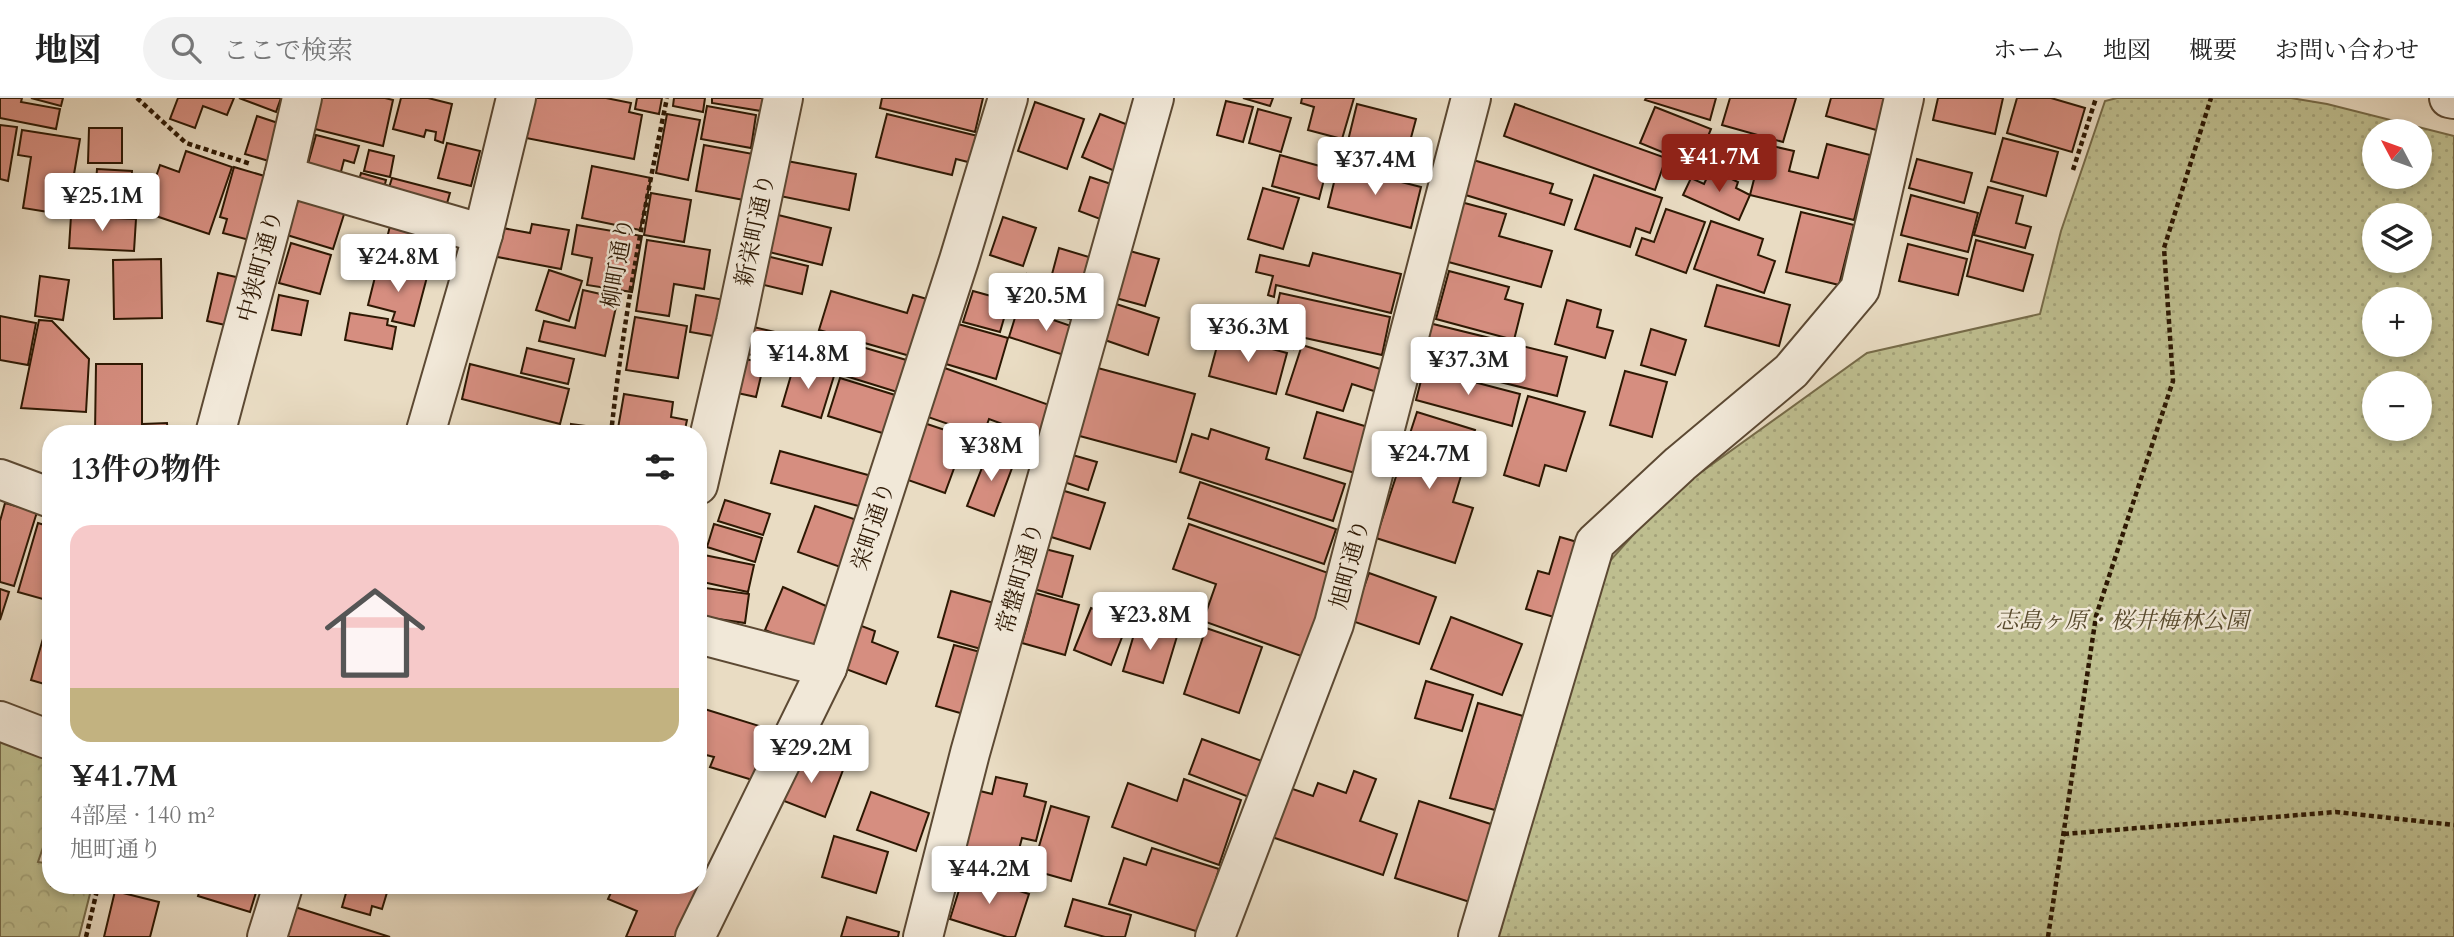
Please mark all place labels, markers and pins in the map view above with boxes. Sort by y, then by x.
pin: ¥41.7M [1662,134,1776,194]
pin: ¥37.4M [1318,138,1432,197]
pin: ¥25.1M [45,174,159,233]
pin: ¥24.8M [341,234,455,294]
pin: ¥20.5M [989,274,1103,333]
pin: ¥36.3M [1191,304,1305,364]
pin: ¥14.8M [751,331,865,391]
pin: ¥37.3M [1411,338,1525,397]
pin: ¥38M [950,424,1032,483]
pin: ¥24.7M [1372,432,1486,491]
pin: ¥23.8M [1093,592,1207,652]
pin: ¥29.2M [754,726,868,785]
pin: ¥44.2M [932,846,1046,906]

